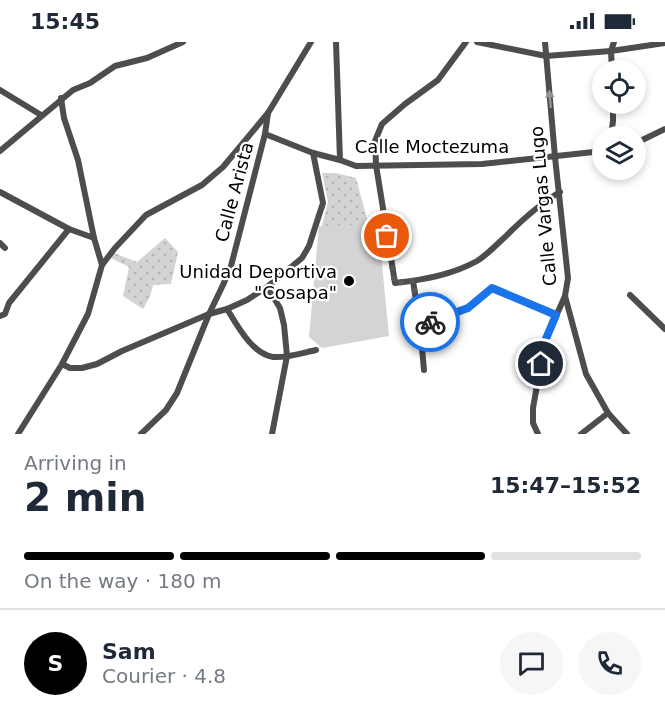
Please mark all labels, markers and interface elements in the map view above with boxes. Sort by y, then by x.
text: 15:45 [30,9,100,34]
map controls [592,60,646,180]
button: locate [592,60,646,114]
one-way arrow [545,90,555,109]
street label: Calle Vargas Lugo [526,125,560,287]
button: layers [592,126,646,180]
street label: Calle Moctezuma [355,136,509,157]
street label: Calle Arista [211,140,257,244]
pin [361,210,412,261]
icon: bag [370,219,403,252]
place label: Unidad Deportiva "Cosapa" [179,261,337,303]
marker: Unidad Deportiva "Cosapa" [342,274,356,288]
courier [400,292,460,352]
icon: bike [414,306,447,339]
pin [515,338,566,389]
icon: home [524,347,557,380]
text: Arriving in [24,451,127,475]
text: 15:47–15:52 [490,473,641,498]
text: 2 min [24,475,146,520]
text: On the way · 180 m [24,569,222,593]
button: chat [500,632,563,695]
button: phone [578,632,641,695]
text: Sam [102,639,156,664]
text: S [48,651,63,676]
text: Courier · 4.8 [102,664,226,688]

